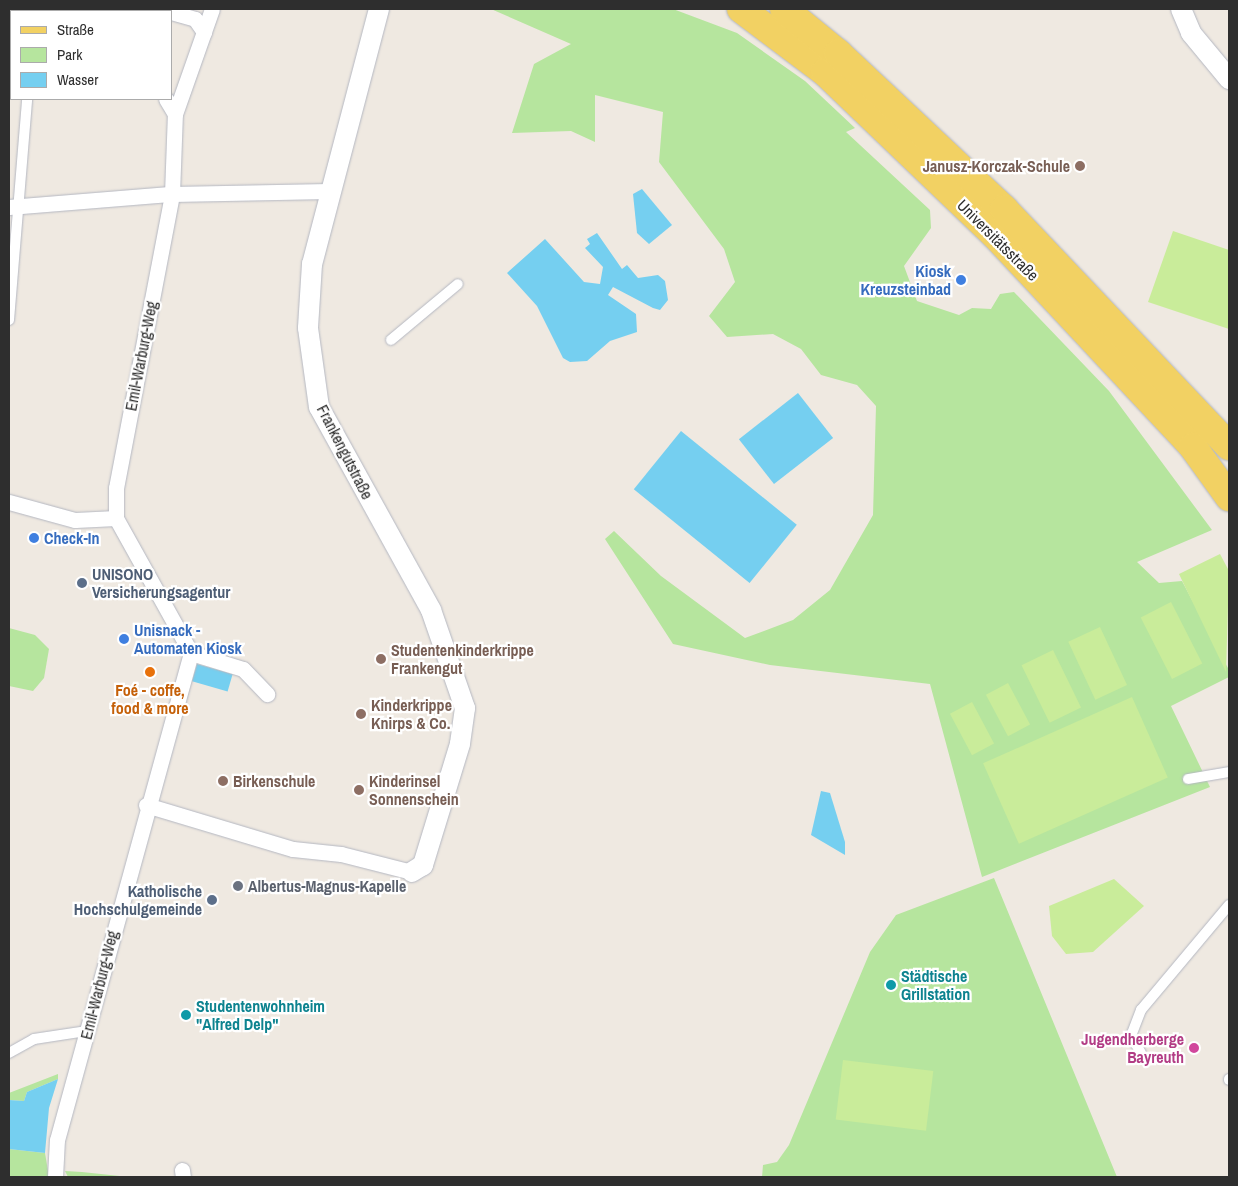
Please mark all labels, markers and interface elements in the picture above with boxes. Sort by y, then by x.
legend [10,10,172,100]
text: Straße [57,19,94,40]
text: Park [57,44,82,65]
text: Wasser [57,69,98,90]
place label: Janusz-Korczak-Schule [923,156,1070,176]
marker: Janusz-Korczak-Schule [1074,160,1086,172]
street label: Universitätsstraße [953,195,1043,285]
place label: Kiosk Kreuzsteinbad [861,261,951,299]
marker: Kiosk Kreuzsteinbad [955,274,967,286]
street label: Emil-Warburg-Weg [121,299,161,413]
street label: Frankengutstraße [313,402,377,502]
place label: Check-In [44,528,99,548]
marker: Check-In [28,532,40,544]
place label: UNISONO Versicherungsagentur [92,564,230,602]
marker: UNISONO Versicherungsagentur [76,577,88,589]
place label: Unisnack - Automaten Kiosk [134,620,242,658]
marker: Unisnack - Automaten Kiosk [118,633,130,645]
place label: Studentenkinderkrippe Frankengut [391,640,534,678]
marker: Studentenkinderkrippe Frankengut [375,653,387,665]
marker: Foé - coffe, food & more [144,666,156,678]
place label: Foé - coffe, food & more [111,680,189,718]
place label: Kinderkrippe Knirps & Co. [371,695,452,733]
marker: Kinderkrippe Knirps & Co. [355,708,367,720]
place label: Birkenschule [233,771,315,791]
place label: Kinderinsel Sonnenschein [369,771,459,809]
marker: Birkenschule [217,775,229,787]
marker: Kinderinsel Sonnenschein [353,784,365,796]
place label: Albertus-Magnus-Kapelle [248,876,406,896]
marker: Albertus-Magnus-Kapelle [232,880,244,892]
place label: Katholische Hochschulgemeinde [74,881,202,919]
marker: Katholische Hochschulgemeinde [206,894,218,906]
street label: Emil-Warburg-Weg [76,929,122,1041]
place label: Städtische Grillstation [901,966,970,1004]
marker: Städtische Grillstation [885,979,897,991]
place label: Studentenwohnheim "Alfred Delp" [196,996,325,1034]
marker: Studentenwohnheim "Alfred Delp" [180,1009,192,1021]
place label: Jugendherberge Bayreuth [1081,1029,1184,1067]
marker: Jugendherberge Bayreuth [1188,1042,1200,1054]

